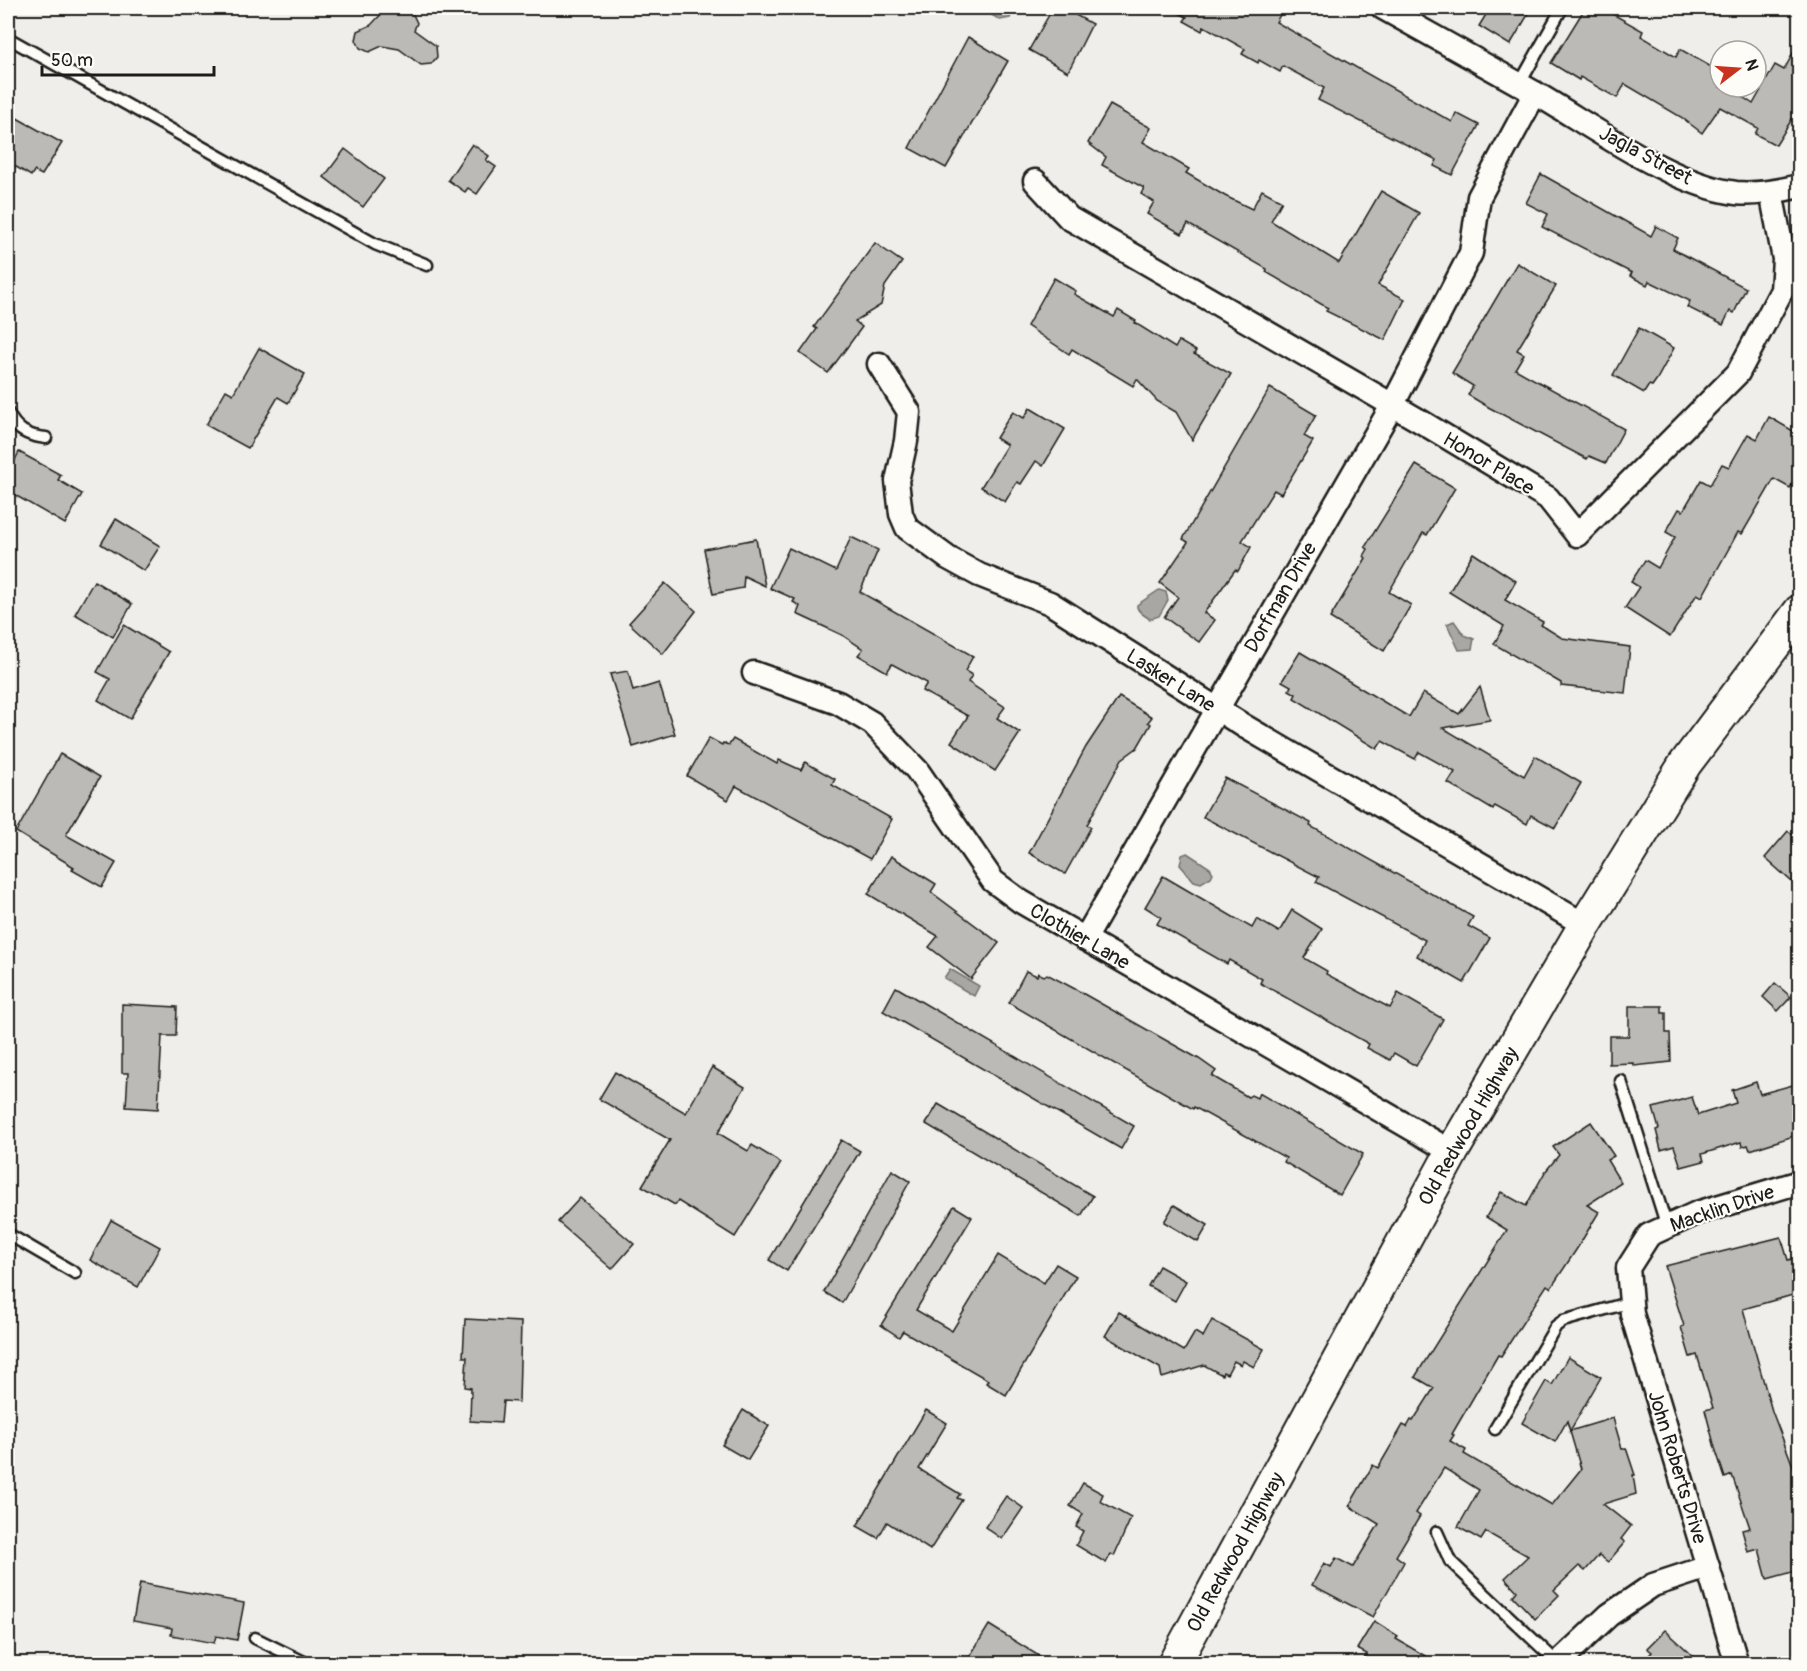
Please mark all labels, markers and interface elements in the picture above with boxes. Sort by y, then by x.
scale bar [42,39,214,77]
north arrow [1708,39,1768,99]
text: 50 m [51,49,93,72]
text: N [1740,57,1763,73]
street label: Jagla Street [1595,121,1697,191]
street label: Honor Place [1438,426,1539,501]
street label: Dorfman Drive [1239,537,1322,657]
street label: Lasker Lane [1122,643,1220,718]
street label: Clothier Lane [1025,898,1134,975]
street label: Old Redwood Highway [1413,1042,1524,1210]
street label: Macklin Drive [1667,1179,1778,1238]
street label: John Roberts Drive [1642,1388,1713,1547]
street label: Old Redwood Highway [1181,1467,1290,1637]

